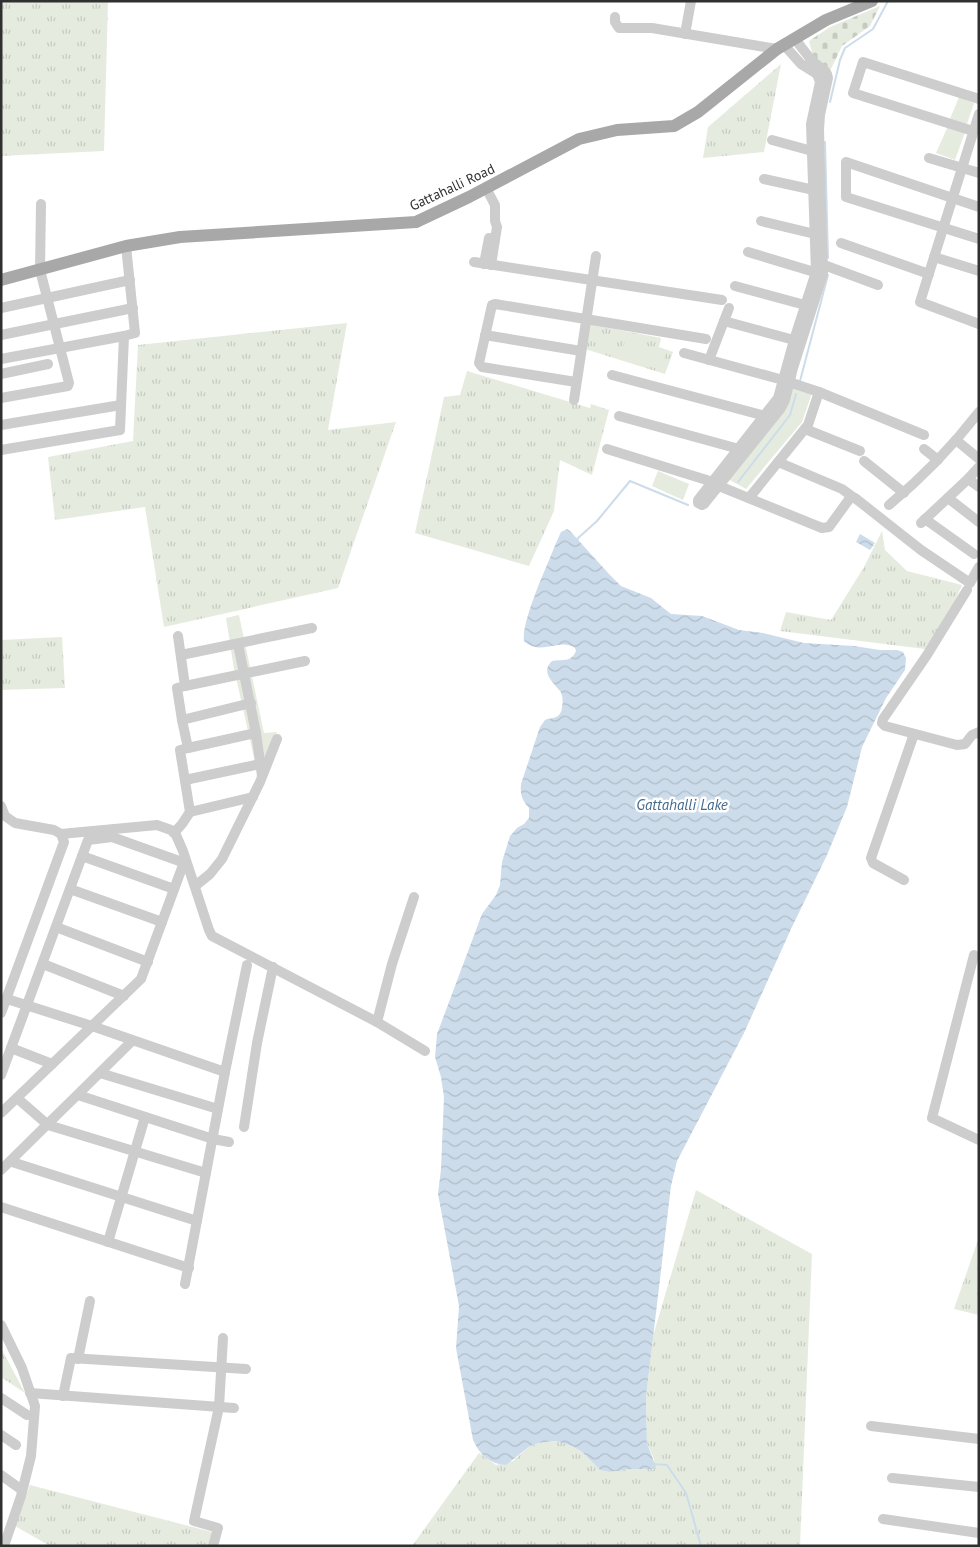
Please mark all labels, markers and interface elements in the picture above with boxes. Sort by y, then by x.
street label: Gattahalli Road [407,159,497,215]
water label: Gattahalli Lake [636,795,728,814]

